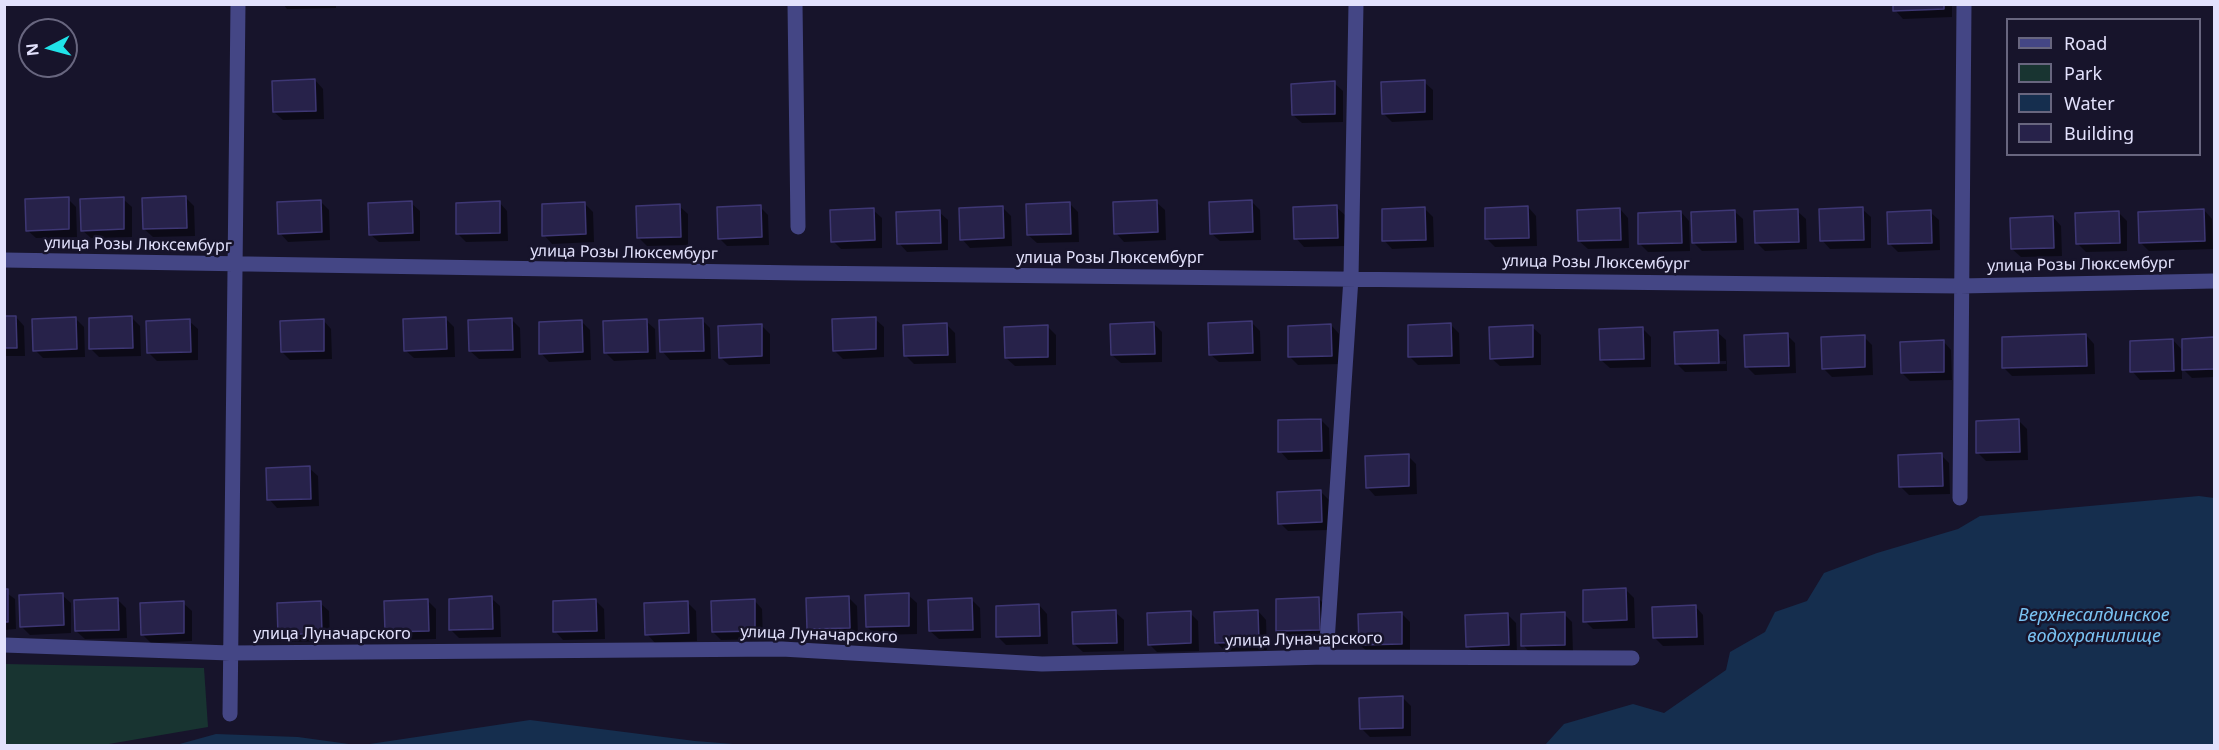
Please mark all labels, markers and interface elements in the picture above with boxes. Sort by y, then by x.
north arrow [18,18,78,78]
legend [2006,18,2201,156]
text: Road [2064,31,2107,55]
text: N [20,42,44,57]
text: Park [2064,61,2102,85]
text: Water [2064,91,2115,115]
text: Building [2064,121,2134,145]
street label: улица Розы Люксембург [44,234,232,256]
street label: улица Розы Люксембург [530,242,718,264]
street label: улица Розы Люксембург [1016,248,1204,268]
street label: улица Розы Люксембург [1502,252,1690,274]
street label: улица Розы Люксембург [1987,254,2175,276]
water label: Верхнесалдинское водохранилище [2018,605,2170,648]
street label: улица Луначарского [740,623,898,647]
street label: улица Луначарского [253,624,411,644]
street label: улица Луначарского [1225,629,1383,651]

